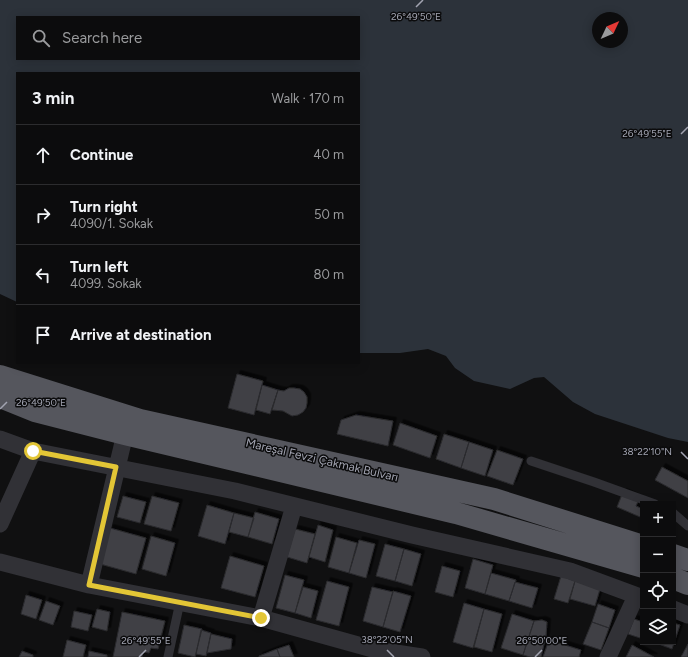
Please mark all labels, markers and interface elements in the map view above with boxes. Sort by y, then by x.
text: 26°49'50"E [391,10,441,23]
north arrow [592,12,628,48]
search box [16,16,360,60]
icon: search [30,27,52,49]
text: Search here [62,29,142,47]
text: 3 min [32,88,74,108]
text: Walk · 170 m [272,91,344,106]
text: 26°49'55"E [622,127,672,140]
icon: ahead [32,144,54,166]
text: Continue [70,146,133,164]
text: 40 m [313,147,344,162]
text: Turn right [70,198,138,216]
icon: right [32,204,54,226]
text: 50 m [314,207,344,222]
text: 4090/1. Sokak [70,216,153,231]
text: Turn left [70,258,128,276]
icon: left [32,264,54,286]
text: 80 m [313,267,344,282]
text: 4099. Sokak [70,276,142,291]
icon: arrive [32,324,54,346]
text: Arrive at destination [70,326,211,344]
text: 26°49'50"E [16,396,66,409]
street label: Mareşal Fevzi Çakmak Bulvarı [244,436,400,484]
route start [24,442,42,460]
text: 38°22'10"N [622,445,672,458]
map controls [640,501,676,645]
button: + [640,501,676,537]
button: − [640,537,676,573]
button: locate [640,573,676,609]
route end [252,609,270,627]
button: layers [640,609,676,645]
text: 38°22'05"N [361,633,413,646]
text: 26°49'55"E [121,634,171,647]
text: 26°50'00"E [516,634,568,647]

